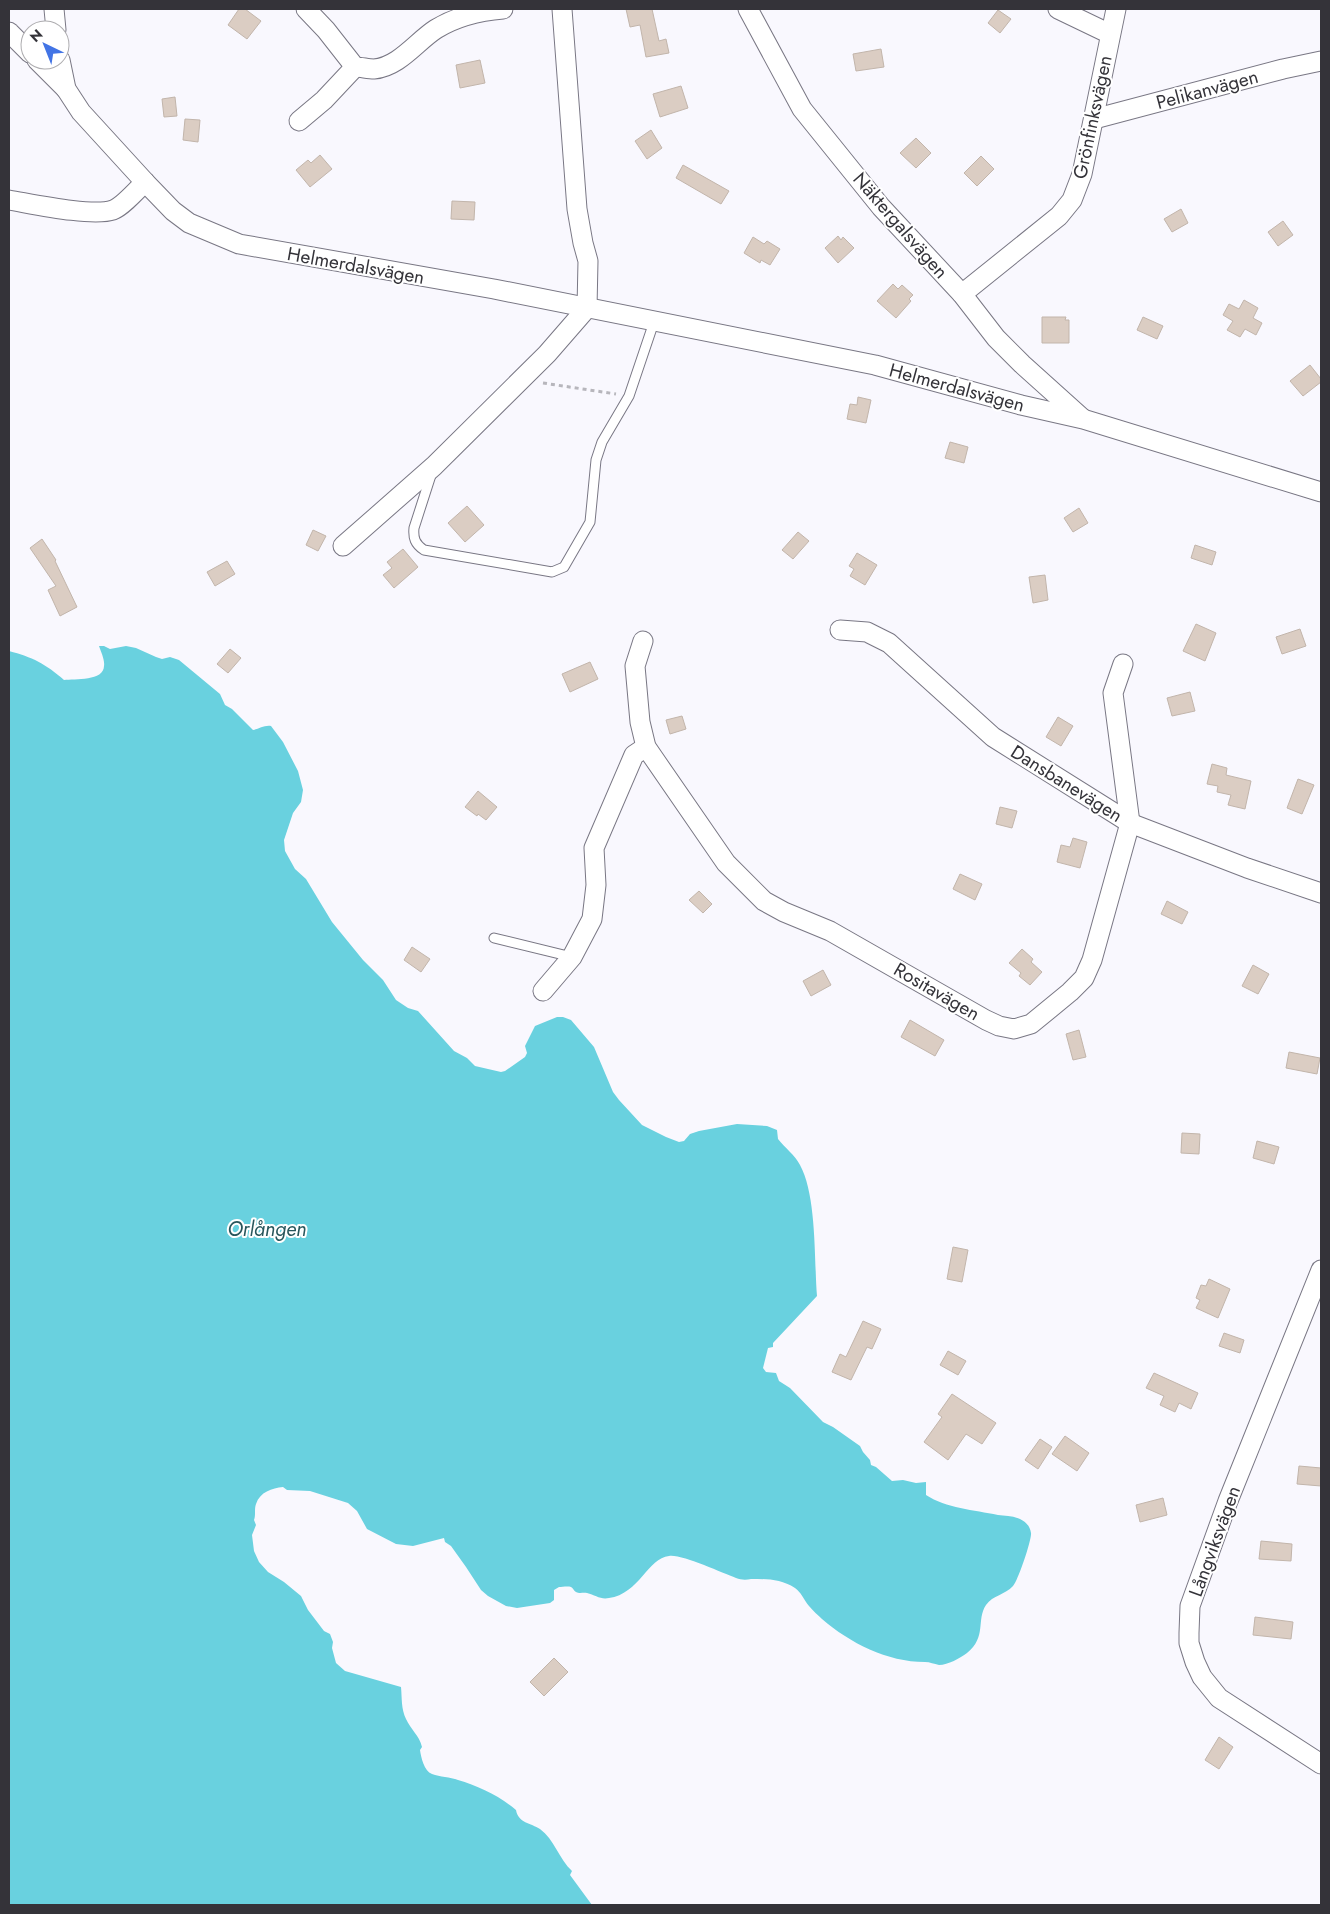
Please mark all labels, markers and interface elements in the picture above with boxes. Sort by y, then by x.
north arrow [20,20,70,70]
text: N [25,24,47,47]
street label: Grönfinksvägen [1066,53,1119,181]
street label: Pelikanvägen [1153,63,1261,116]
street label: Näktergalsvägen [847,166,954,284]
street label: Helmerdalsvägen [285,240,427,291]
street label: Helmerdalsvägen [886,356,1027,419]
street label: Dansbanevägen [1006,738,1128,829]
street label: Rositavägen [889,956,985,1027]
water label: Orlången [228,1215,306,1244]
street label: Långviksvägen [1182,1482,1247,1600]

